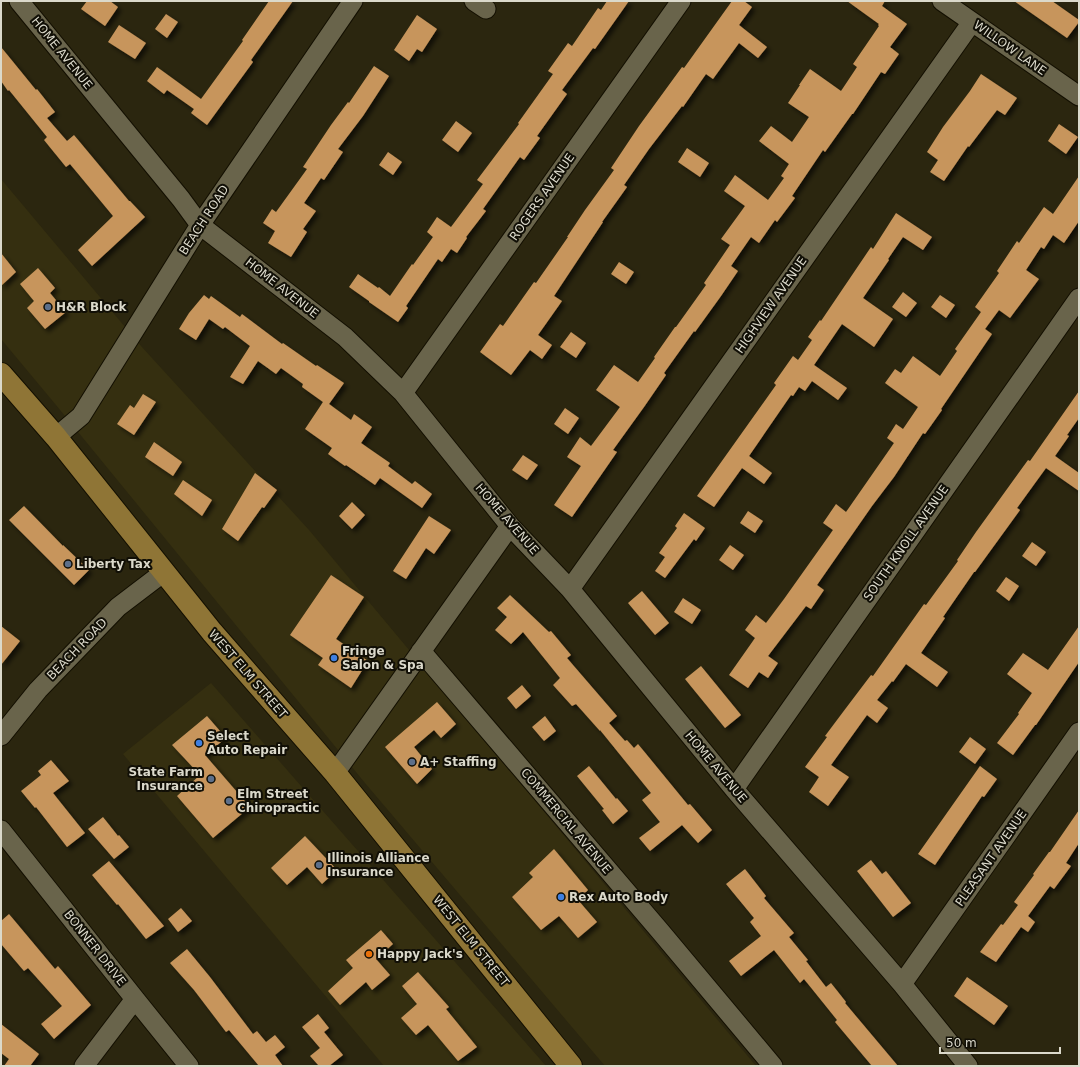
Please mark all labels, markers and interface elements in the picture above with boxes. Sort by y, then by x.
street label: HOME AVENUE [29,14,95,92]
street label: WILLOW LANE [971,18,1049,78]
street label: ROGERS AVENUE [507,151,577,243]
street label: BEACH ROAD [176,183,232,257]
street label: HIGHVIEW AVENUE [732,254,810,356]
street label: HOME AVENUE [243,255,321,321]
place label: H&R Block [56,300,128,314]
marker: H&R Block [43,302,53,312]
street label: HOME AVENUE [473,481,541,557]
street label: SOUTH KNOLL AVENUE [861,482,951,604]
place label: Liberty Tax [76,557,151,571]
marker: Liberty Tax [63,559,73,569]
street label: BEACH ROAD [44,615,110,683]
street label: WEST ELM STREET [206,627,291,722]
place label: Fringe Salon & Spa [342,644,424,672]
marker: Fringe Salon & Spa [329,653,339,663]
street label: HOME AVENUE [682,728,750,806]
place label: Select Auto Repair [207,729,287,757]
marker: Select Auto Repair [194,738,204,748]
place label: A+ Staffing [420,755,497,769]
marker: A+ Staffing [407,757,417,767]
place label: State Farm Insurance [128,765,203,793]
street label: COMMERCIAL AVENUE [518,766,614,876]
marker: State Farm Insurance [206,774,216,784]
place label: Elm Street Chiropractic [237,787,319,815]
marker: Elm Street Chiropractic [224,796,234,806]
street label: PLEASANT AVENUE [952,807,1030,909]
place label: Illinois Alliance Insurance [327,851,430,879]
marker: Illinois Alliance Insurance [314,860,324,870]
place label: Rex Auto Body [569,890,668,904]
marker: Rex Auto Body [556,892,566,902]
street label: WEST ELM STREET [430,893,512,990]
street label: BONNER DRIVE [61,907,129,989]
place label: Happy Jack's [377,947,463,961]
marker: Happy Jack's [364,949,374,959]
scale bar [940,1029,1060,1055]
text: 50 m [946,1036,977,1050]

